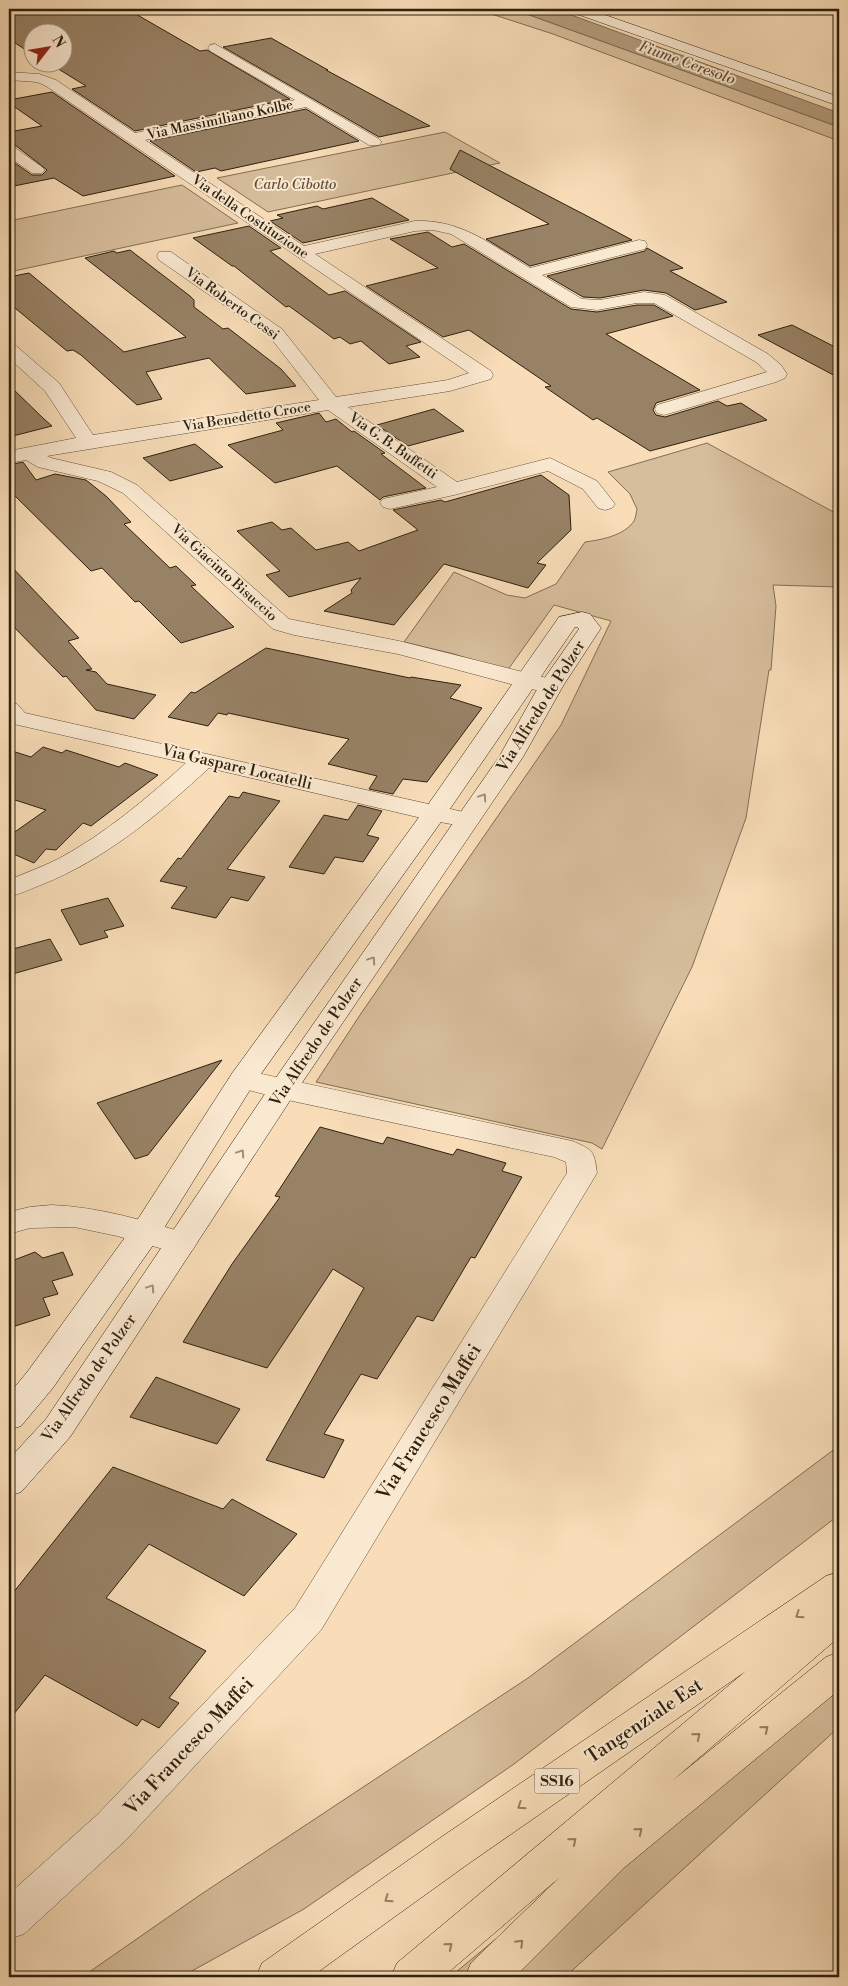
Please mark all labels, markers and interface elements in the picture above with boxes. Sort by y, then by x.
north arrow [22,22,72,72]
text: N [48,32,69,51]
water label: Fiume Ceresolo [636,37,738,89]
street label: Via Massimiliano Kolbe [144,96,295,145]
street label: Via della Costituzione [187,170,312,263]
park label: Carlo Cibotto [254,176,336,194]
street label: Via Roberto Cessi [181,263,283,344]
street label: Via Benedetto Croce [181,398,312,436]
street label: Via G. B. Buffetti [344,408,441,483]
street label: Via Giacinto Bisuccio [166,520,281,625]
street label: Via Alfredo de Polzer [492,636,590,776]
street label: Via Gaspare Locatelli [159,740,314,794]
one-way arrow [477,794,487,803]
one-way arrow [366,956,375,966]
street label: Via Alfredo de Polzer [265,973,367,1111]
one-way arrow [235,1149,244,1158]
one-way arrow [145,1284,154,1294]
street label: Via Alfredo de Polzer [37,1310,141,1447]
street label: Via Francesco Maffei [371,1340,487,1505]
one-way arrow [795,1609,805,1618]
street label: Via Francesco Maffei [118,1672,259,1821]
street label: Tangenziale Est [581,1673,707,1769]
one-way arrow [759,1726,768,1734]
one-way arrow [691,1733,700,1741]
road number: SS16 [534,1768,580,1794]
one-way arrow [517,1799,526,1809]
one-way arrow [633,1829,642,1837]
one-way arrow [567,1838,576,1846]
one-way arrow [384,1893,393,1902]
one-way arrow [515,1939,524,1948]
one-way arrow [443,1943,452,1951]

